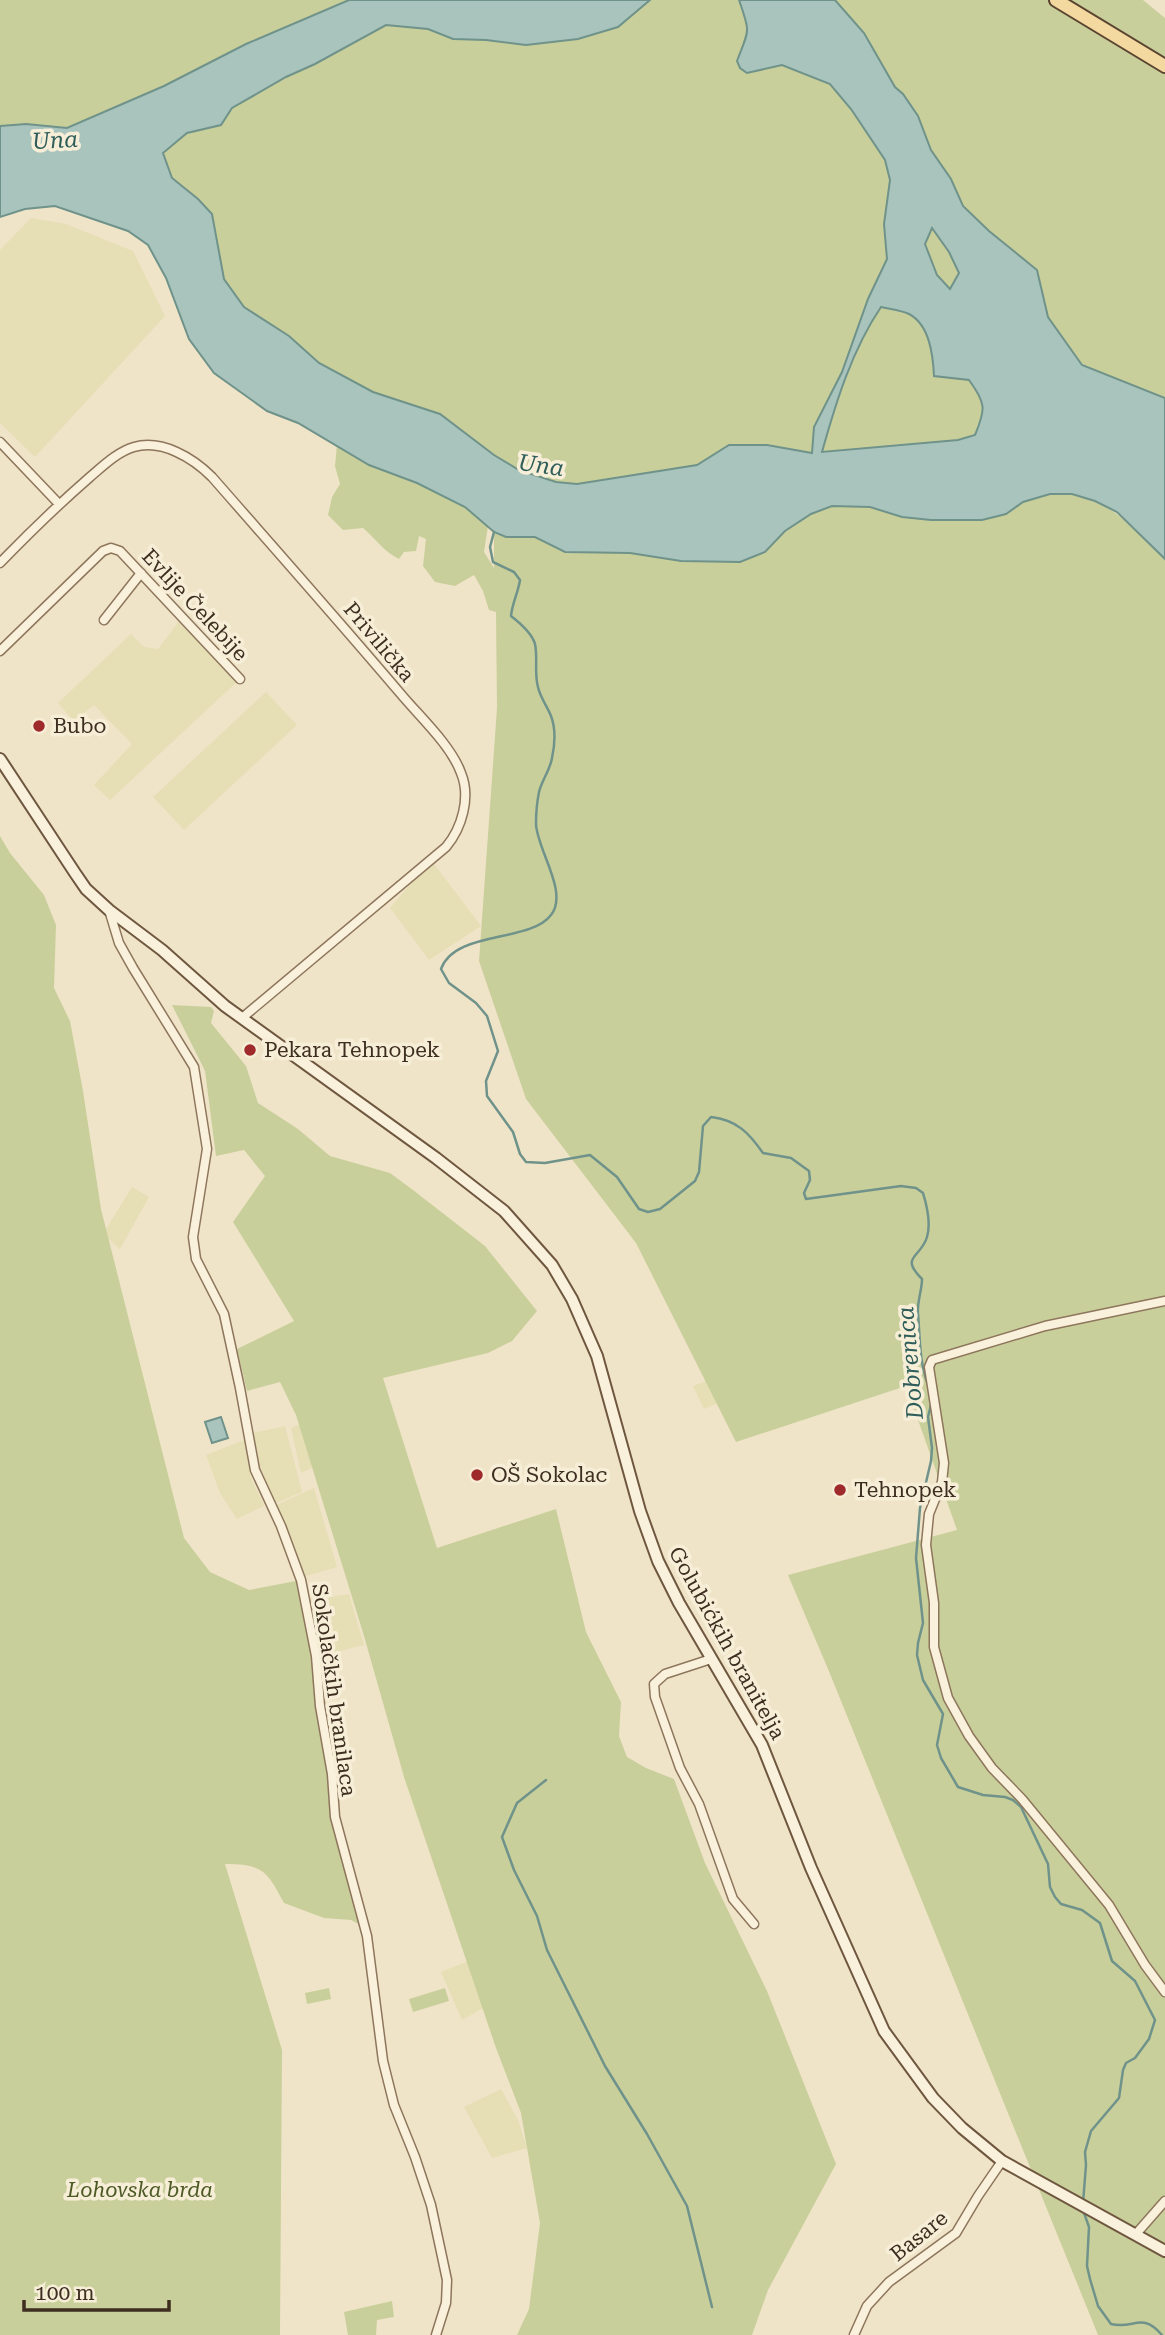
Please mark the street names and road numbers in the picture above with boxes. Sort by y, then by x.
street label: Evlije Čelebije [137,543,254,666]
street label: Privilička [339,597,420,687]
street label: Golubićkih branitelja [664,1542,790,1744]
street label: Sokolačkih branilaca [307,1582,361,1798]
street label: Basare [886,2206,952,2266]

